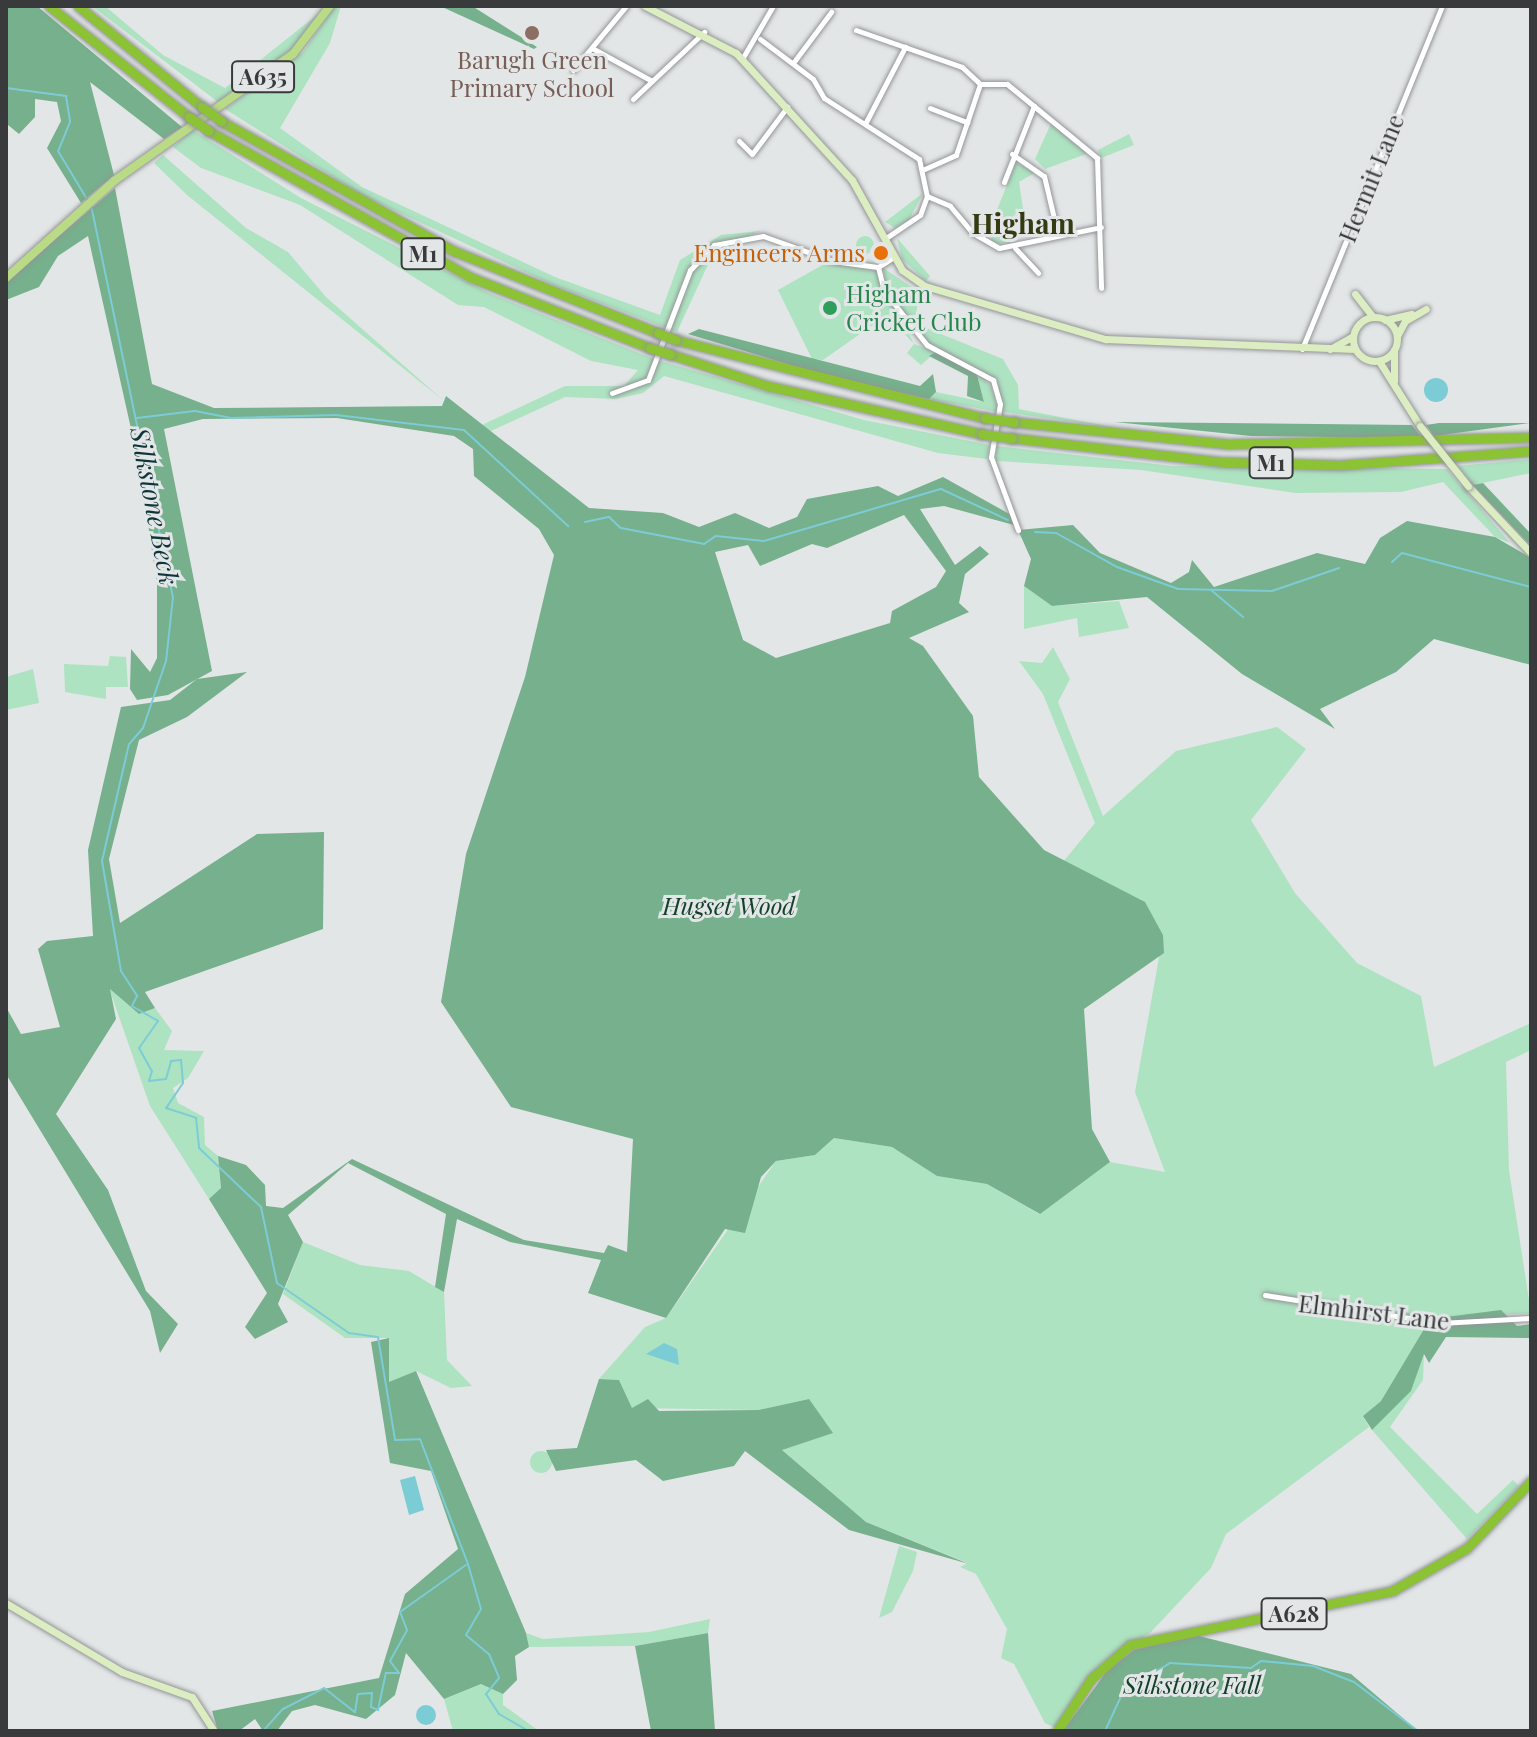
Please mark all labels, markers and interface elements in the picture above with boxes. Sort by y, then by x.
marker: Barugh Green Primary School [523,24,541,42]
place label: Barugh Green Primary School [449,46,615,102]
road number: A635 [231,59,295,95]
street label: Hermit Lane [1332,110,1410,246]
district label: Higham [971,206,1075,240]
road number: M1 [399,236,447,272]
place label: Engineers Arms [693,239,865,267]
marker: Engineers Arms [872,244,890,262]
place label: Higham Cricket Club [846,280,982,336]
marker: Higham Cricket Club [821,299,839,317]
water label: Silkstone Beck [124,425,186,587]
road number: M1 [1247,445,1295,481]
park label: Hugset Wood [663,892,795,920]
street label: Elmhirst Lane [1297,1288,1451,1336]
road number: A628 [1260,1596,1328,1632]
park label: Silkstone Fall [1123,1671,1261,1699]

